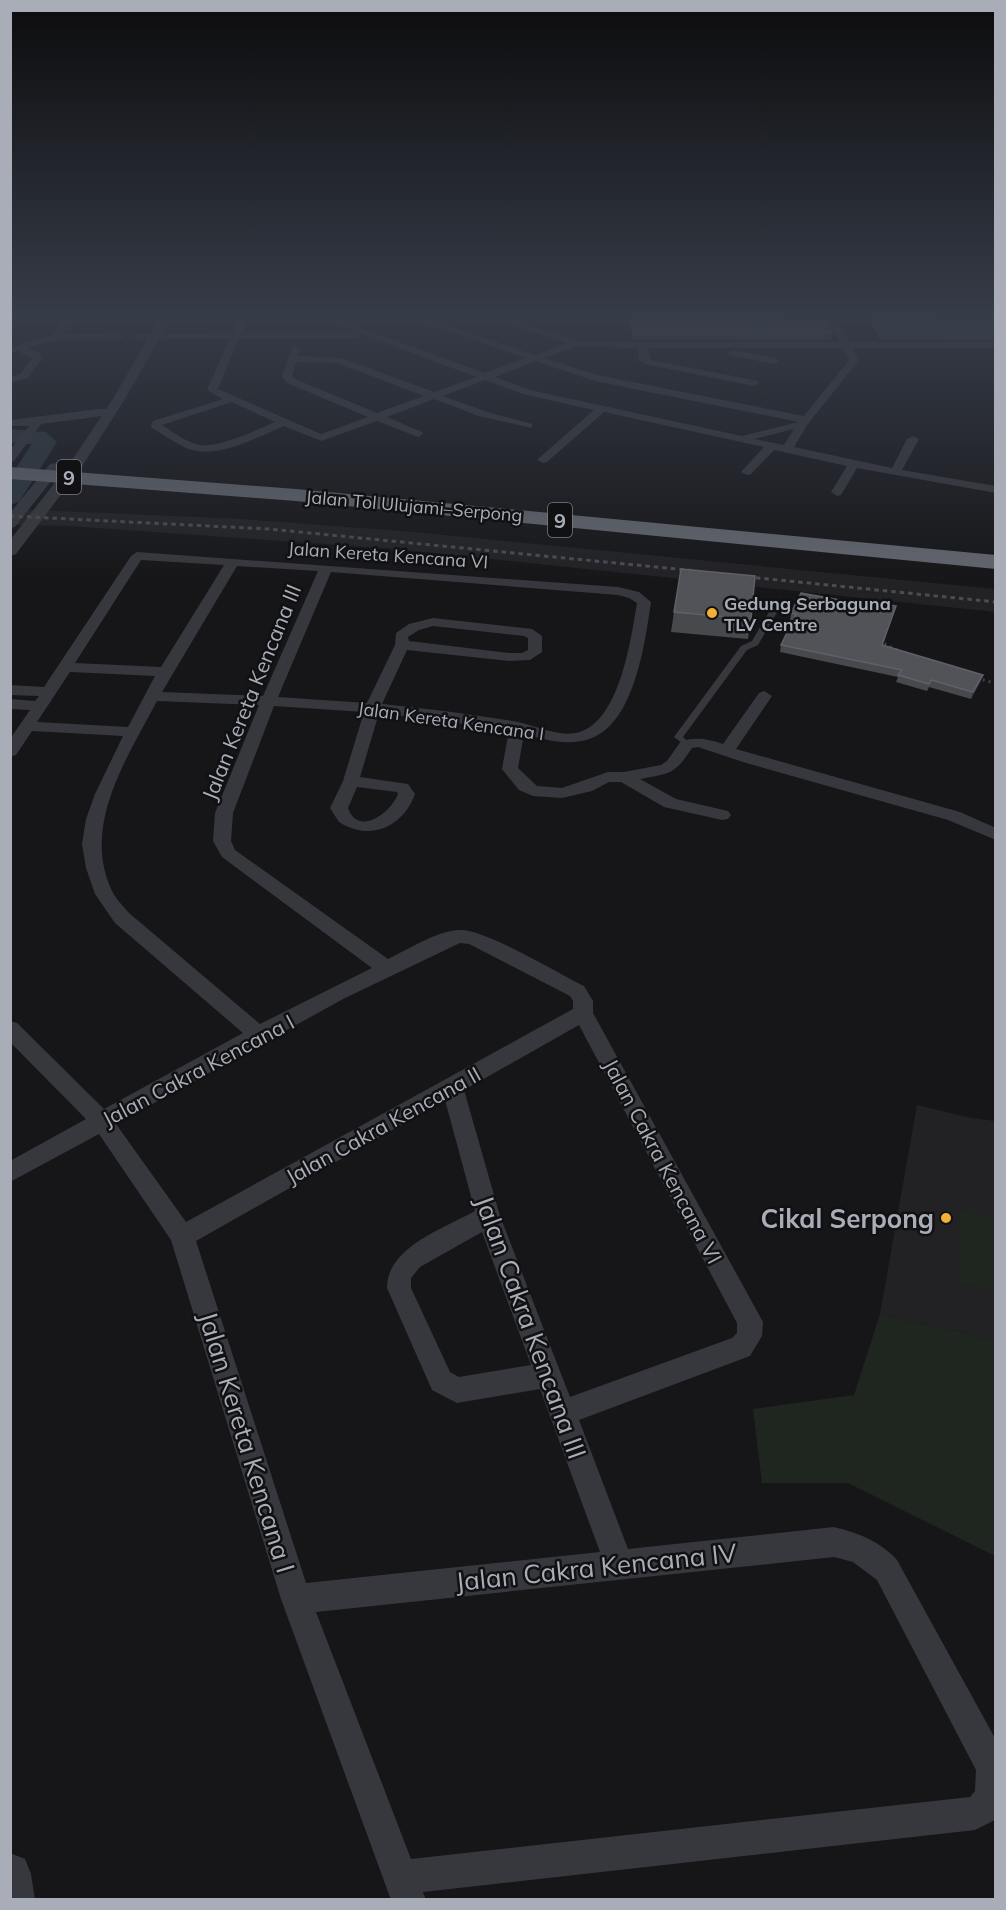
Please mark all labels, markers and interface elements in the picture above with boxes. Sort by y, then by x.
road number: 9 [57,460,81,494]
street label: Jalan Tol Ulujami–Serpong [305,485,523,527]
road number: 9 [548,503,572,537]
street label: Jalan Kereta Kencana VI [287,537,489,573]
street label: Jalan Kereta Kencana III [196,580,306,804]
place label: Gedung Serbaguna TLV Centre [724,592,891,636]
marker: Gedung Serbaguna TLV Centre [705,606,719,620]
street label: Jalan Kereta Kencana I [356,697,546,745]
street label: Jalan Cakra Kencana I [98,1008,298,1132]
street label: Jalan Cakra Kencana VI [598,1054,728,1268]
street label: Jalan Cakra Kencana II [281,1061,485,1189]
street label: Jalan Cakra Kencana III [468,1191,594,1463]
place label: Cikal Serpong [761,1202,934,1235]
marker: Cikal Serpong [939,1211,953,1225]
street label: Jalan Kereta Kencana I [192,1307,302,1577]
street label: Jalan Cakra Kencana IV [454,1536,739,1598]

